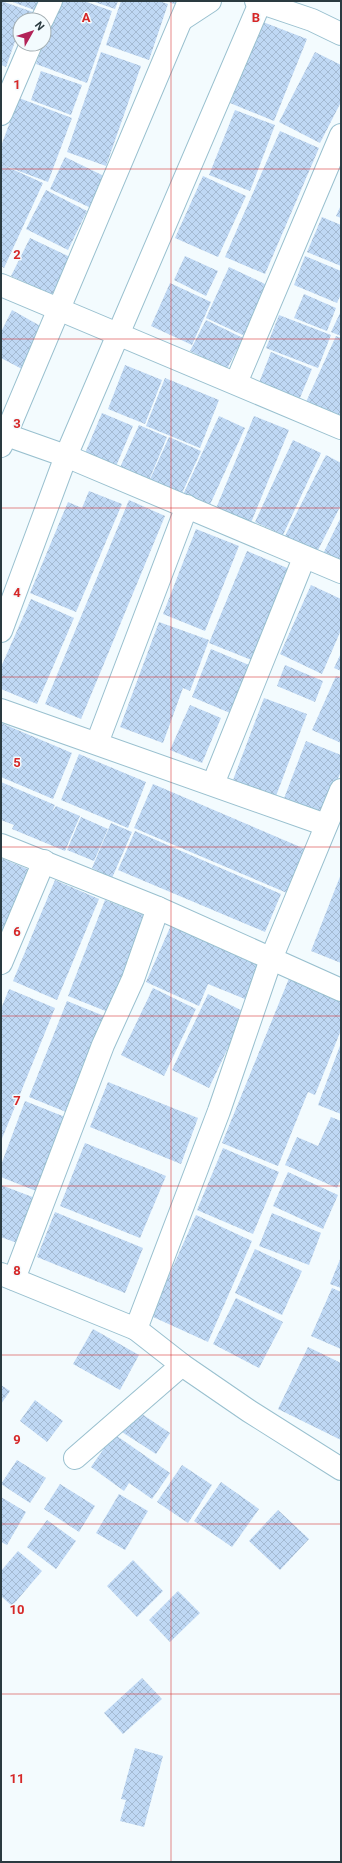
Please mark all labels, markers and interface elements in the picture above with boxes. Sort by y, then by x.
text: A [82,10,91,25]
text: B [252,10,260,25]
north arrow [12,12,52,52]
text: N [32,19,47,33]
text: 1 [13,77,21,92]
text: 2 [13,247,21,262]
text: 3 [13,416,21,431]
text: 4 [13,585,21,600]
text: 5 [13,755,21,770]
text: 6 [13,924,21,939]
text: 7 [13,1093,21,1108]
text: 8 [13,1263,21,1278]
text: 9 [13,1432,21,1447]
text: 10 [10,1602,24,1617]
text: 11 [10,1771,24,1786]

